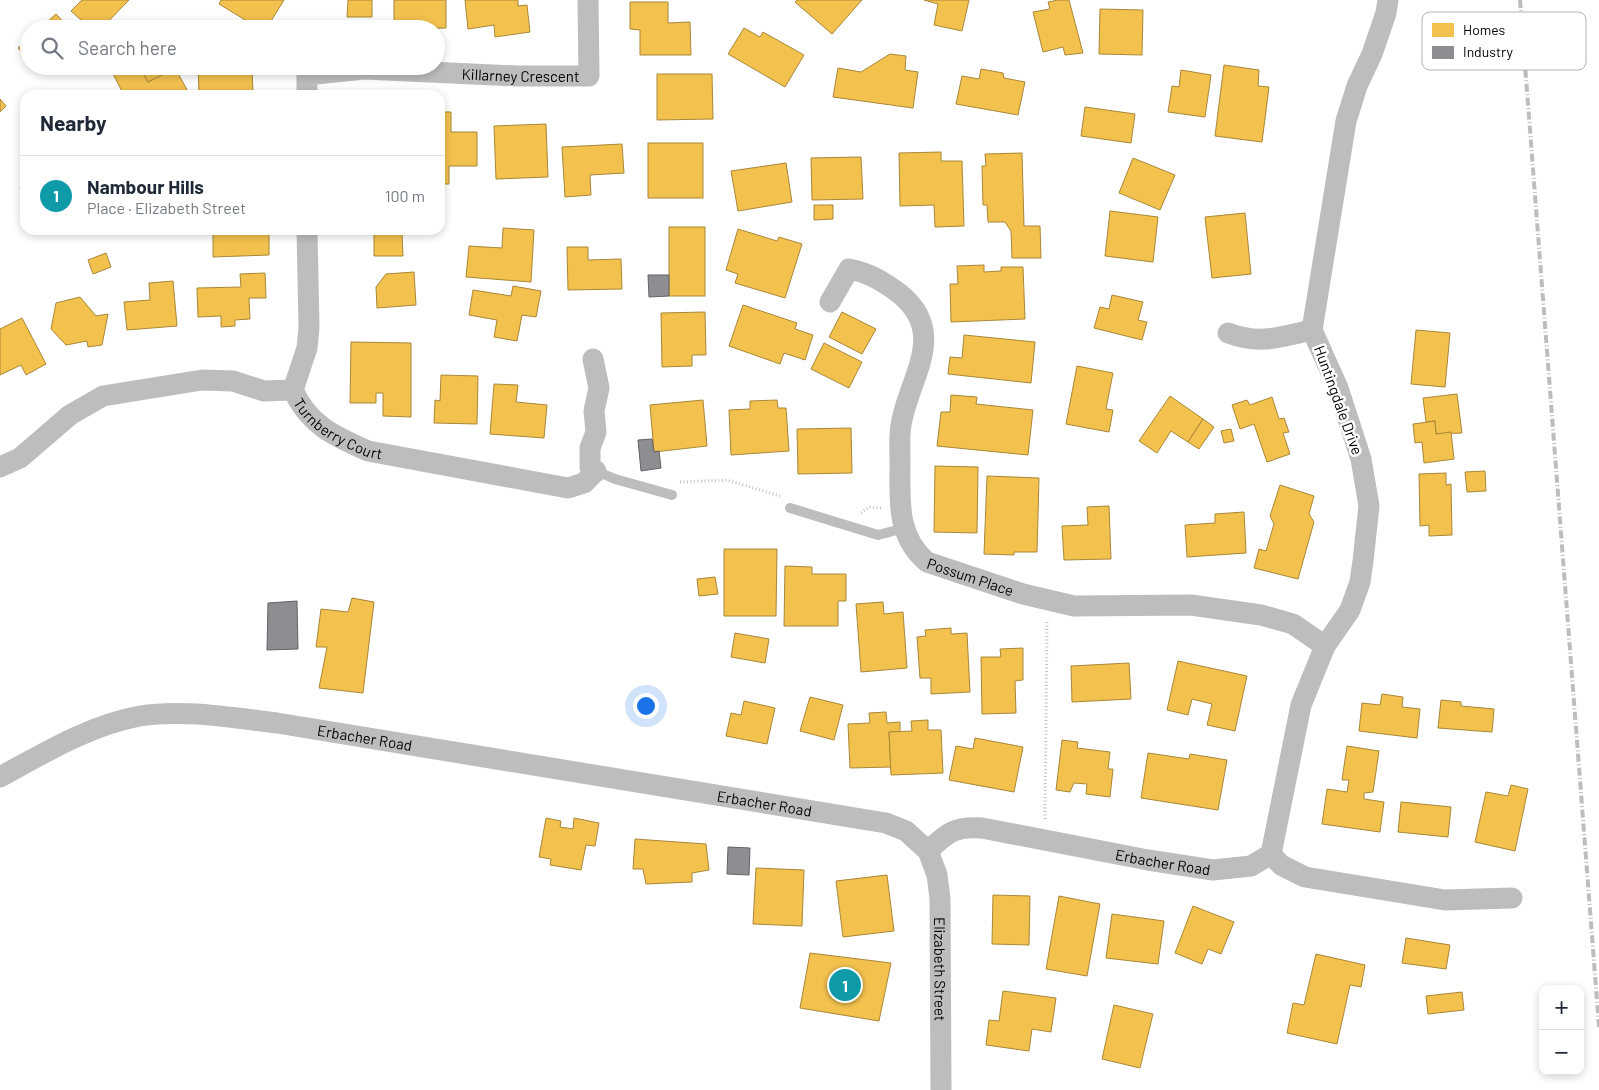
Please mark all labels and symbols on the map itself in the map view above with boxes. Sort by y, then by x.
legend [1422,12,1586,70]
text: Homes [1463,21,1506,38]
text: Industry [1463,43,1514,60]
street label: Killarney Crescent [461,64,579,85]
street label: Huntingdale Drive [1311,343,1367,457]
street label: Turnberry Court [290,395,384,462]
street label: Possum Place [925,554,1016,599]
your location [633,693,659,719]
street label: Erbacher Road [316,721,414,754]
street label: Erbacher Road [716,786,813,820]
street label: Erbacher Road [1114,845,1212,878]
street label: Elizabeth Street [931,917,950,1021]
pin: 1 [829,966,861,1004]

